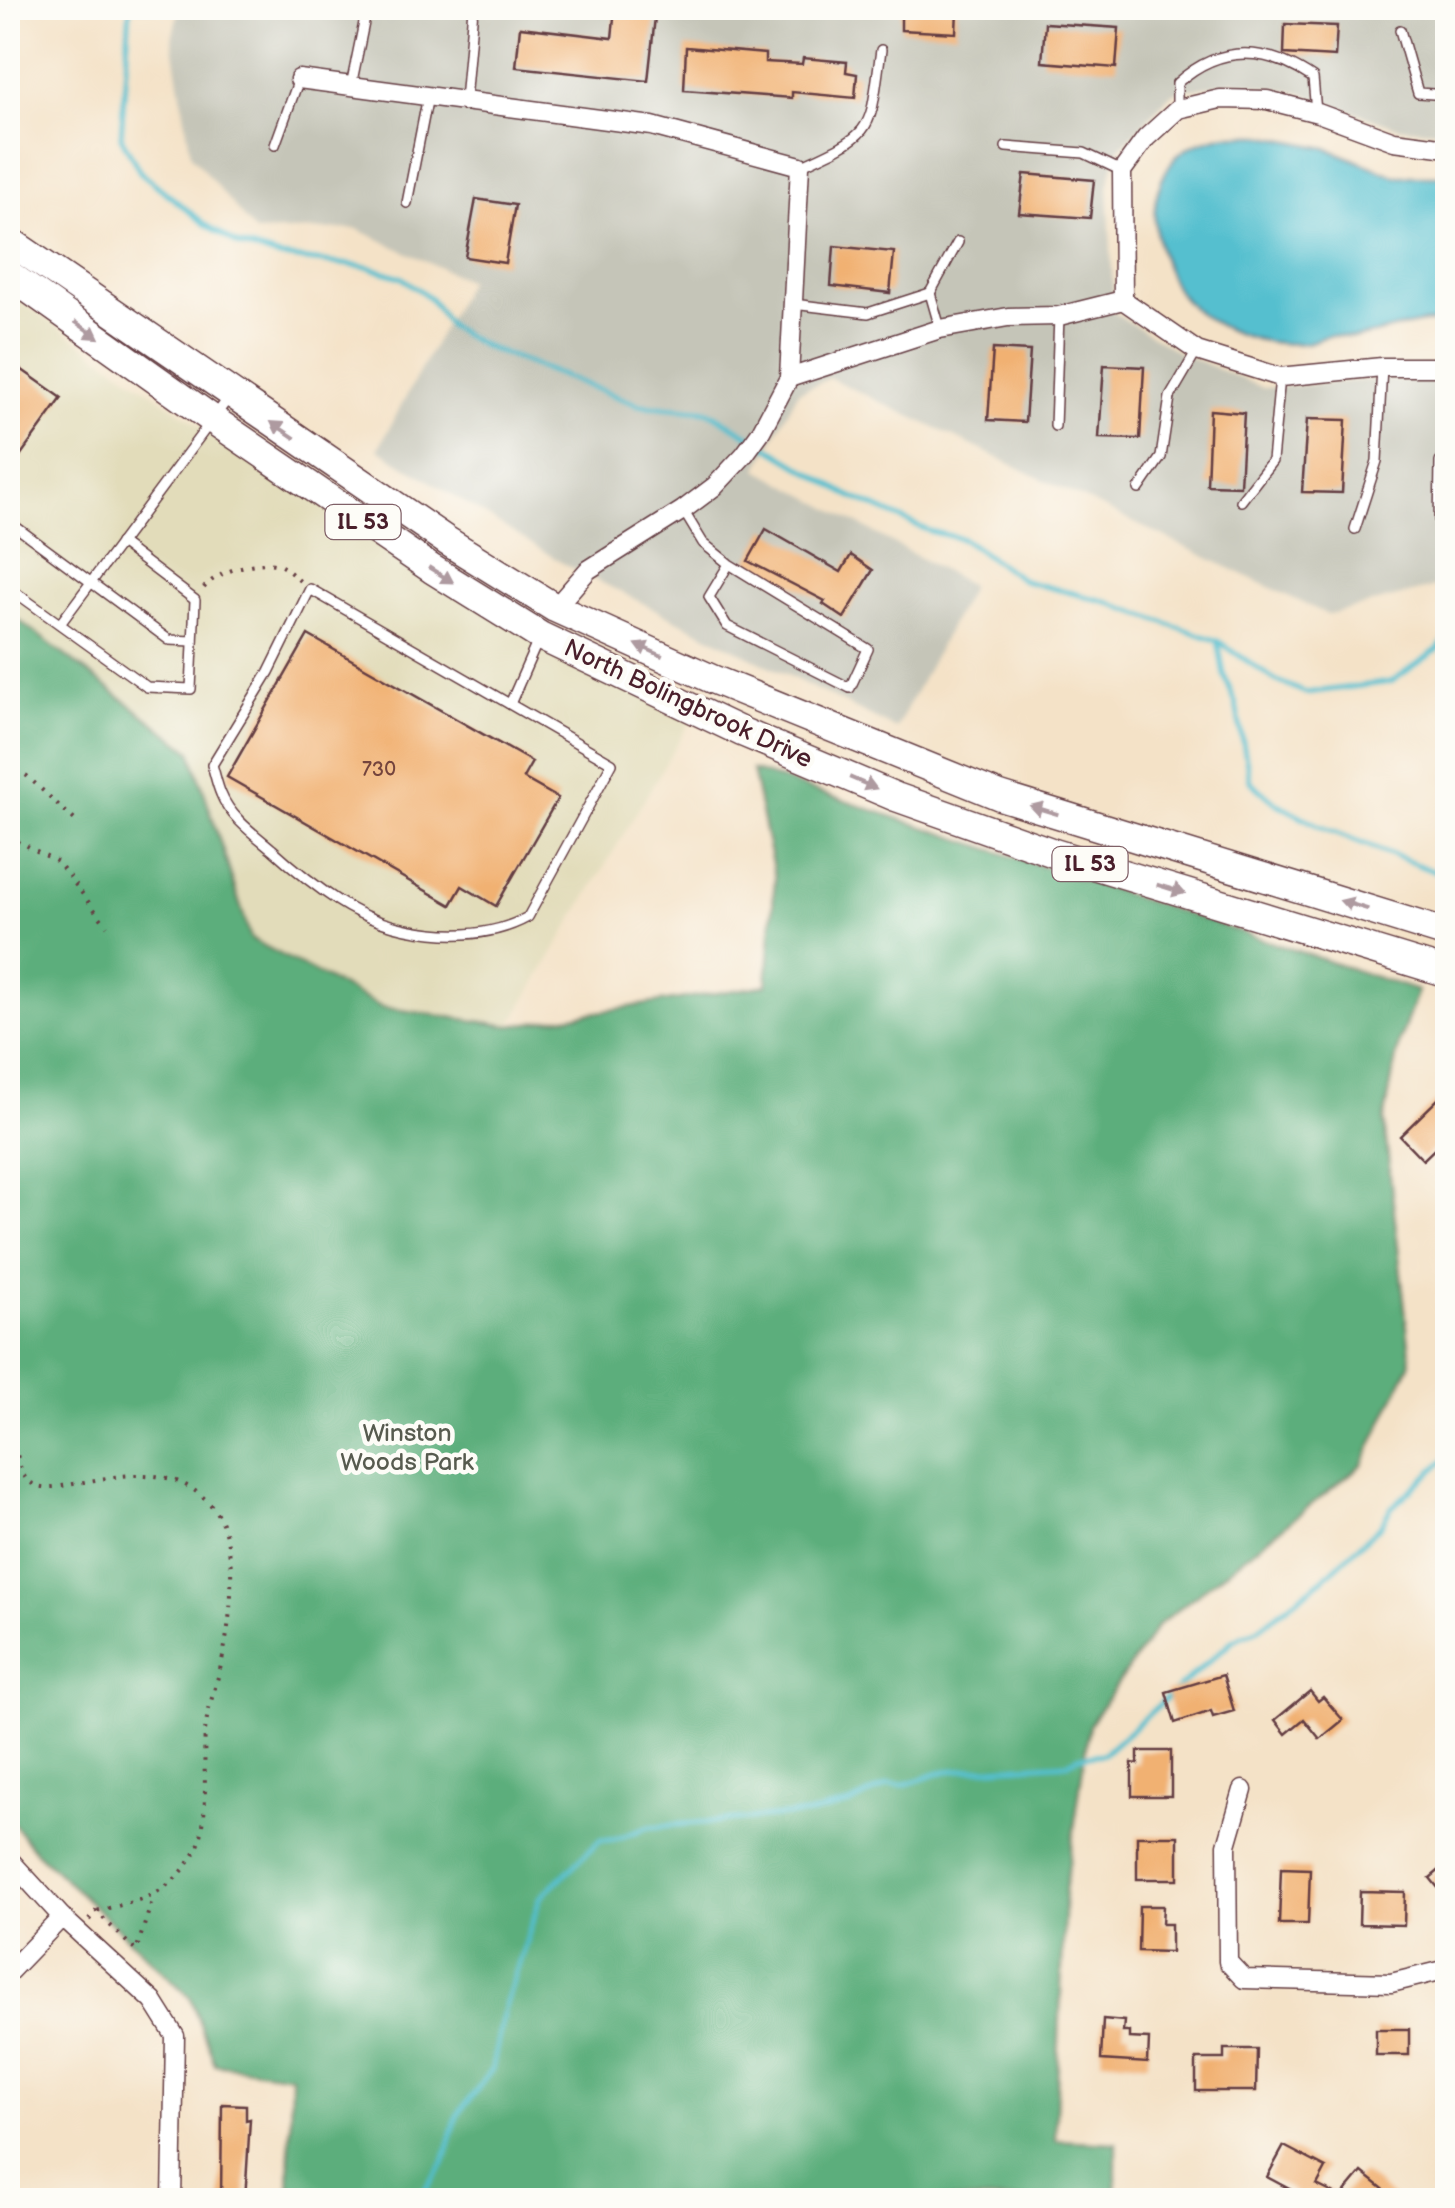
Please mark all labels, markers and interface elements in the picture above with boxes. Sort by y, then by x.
one-way arrow [74,320,100,339]
one-way arrow [270,421,297,440]
road number: IL 53 [326,505,400,539]
one-way arrow [427,565,455,583]
street label: North Bolingbrook Drive [559,633,817,775]
one-way arrow [634,642,664,658]
house number: 730 [362,758,396,782]
one-way arrow [849,776,879,792]
one-way arrow [1028,801,1058,816]
road number: IL 53 [1052,847,1128,881]
one-way arrow [1156,882,1186,897]
one-way arrow [1339,897,1369,912]
park label: Winston Woods Park [340,1418,474,1478]

